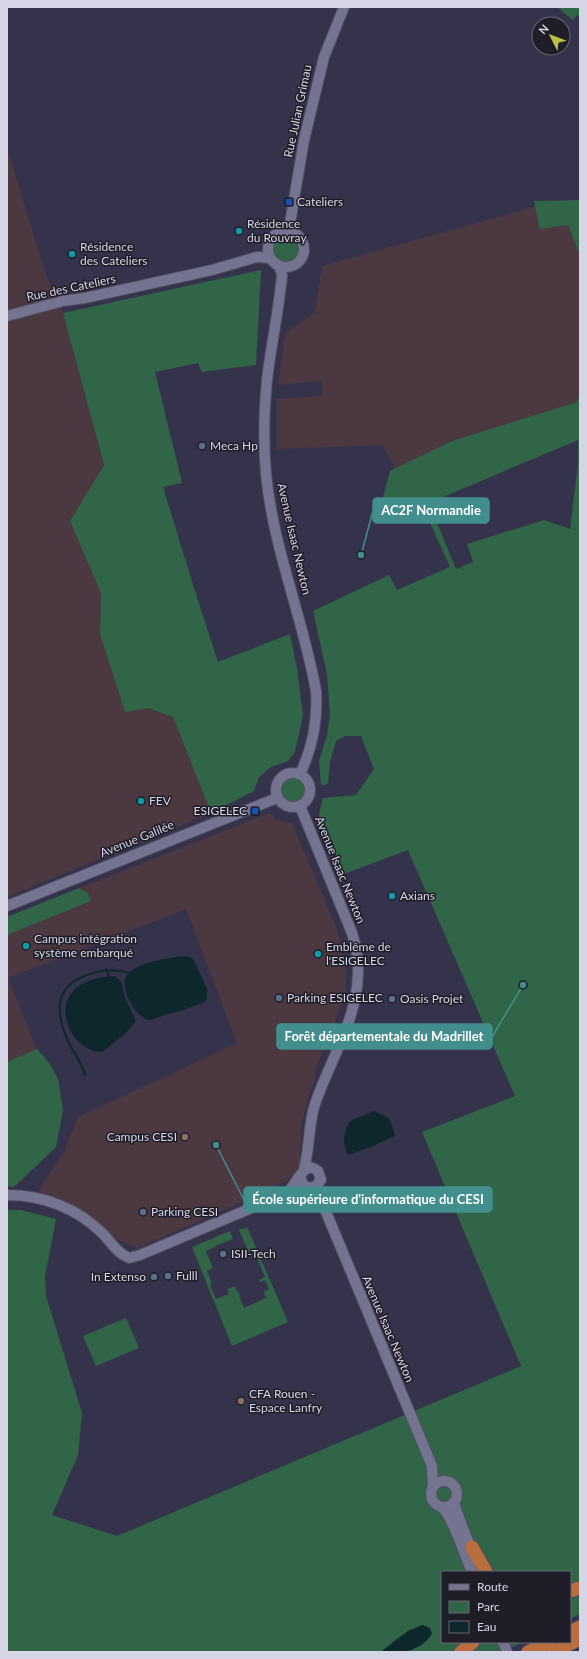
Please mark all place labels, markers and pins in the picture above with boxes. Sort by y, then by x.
place label: Cateliers [297,194,343,209]
marker: Cateliers [284,197,294,207]
place label: Résidence du Rouvray [247,216,307,245]
marker: Résidence du Rouvray [234,226,244,236]
place label: Résidence des Cateliers [80,239,147,268]
marker: Résidence des Cateliers [67,249,77,259]
place label: Meca Hp [210,438,258,453]
marker: Meca Hp [197,441,207,451]
callout: AC2F Normandie [373,498,489,523]
place label: FEV [149,793,172,808]
marker: FEV [136,796,146,806]
place label: ESIGELEC [194,803,247,818]
marker: ESIGELEC [250,806,260,816]
place label: Axians [400,888,435,903]
marker: Axians [387,891,397,901]
place label: Campus intégration système embarqué [34,931,137,960]
place label: Emblême de l'ESIGELEC [326,939,391,968]
marker: Campus intégration système embarqué [21,941,31,951]
marker: Emblême de l'ESIGELEC [313,949,323,959]
place label: Parking ESIGELEC [287,990,383,1005]
place label: Oasis Projet [400,991,464,1006]
marker: Parking ESIGELEC [274,993,284,1003]
marker: Oasis Projet [387,994,397,1004]
callout: Forêt départementale du Madrillet [277,1024,492,1049]
place label: Campus CESI [107,1129,177,1144]
marker: Campus CESI [180,1132,190,1142]
callout: École supérieure d'informatique du CESI [244,1187,492,1212]
place label: Parking CESI [151,1204,218,1219]
marker: Parking CESI [138,1207,148,1217]
place label: ISII-Tech [231,1246,276,1261]
marker: ISII-Tech [218,1249,228,1259]
place label: Fulll [176,1268,198,1283]
place label: In Extenso [91,1269,146,1284]
marker: Fulll [163,1271,173,1281]
marker: In Extenso [149,1272,159,1282]
place label: CFA Rouen - Espace Lanfry [249,1386,323,1415]
marker: CFA Rouen - Espace Lanfry [236,1396,246,1406]

